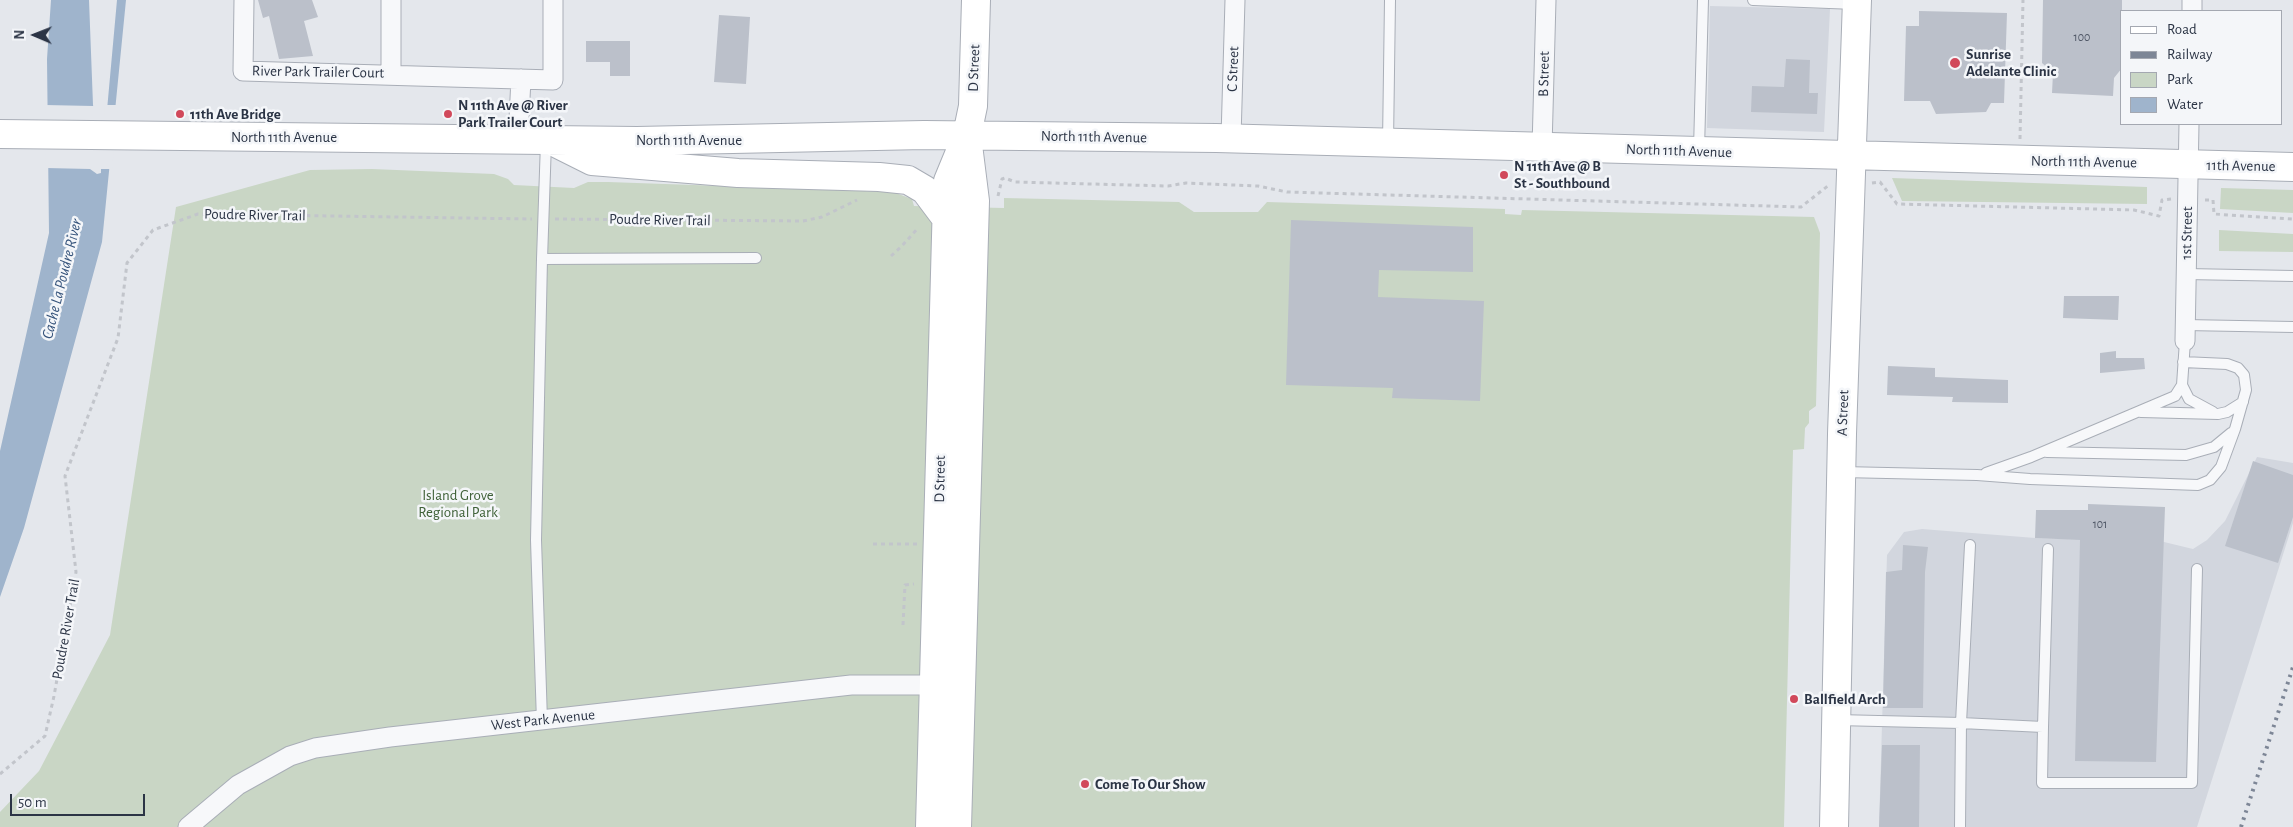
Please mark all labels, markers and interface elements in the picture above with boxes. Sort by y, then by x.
north arrow [10,10,60,60]
legend [2120,10,2283,125]
text: Road [2167,22,2197,37]
text: N [13,30,27,40]
house number: 100 [2074,30,2090,44]
street label: D Street [964,44,984,92]
place label: Sunrise Adelante Clinic [1966,45,2056,80]
street label: C Street [1223,46,1243,92]
text: Railway [2167,47,2212,62]
street label: B Street [1535,51,1553,97]
marker: Sunrise Adelante Clinic [1948,56,1962,70]
street label: River Park Trailer Court [252,62,384,82]
text: Park [2167,72,2193,87]
place label: N 11th Ave @ River Park Trailer Court [458,96,568,131]
text: Water [2167,97,2203,112]
place label: 11th Ave Bridge [190,105,281,123]
marker: 11th Ave Bridge [174,108,186,120]
marker: N 11th Ave @ River Park Trailer Court [442,108,454,120]
street label: North 11th Avenue [1041,127,1147,147]
street label: North 11th Avenue [231,128,337,146]
street label: North 11th Avenue [636,131,742,149]
street label: North 11th Avenue [1626,140,1732,162]
street label: North 11th Avenue [2031,152,2137,172]
street label: 11th Avenue [2206,156,2276,176]
place label: N 11th Ave @ B St - Southbound [1514,157,1610,192]
marker: N 11th Ave @ B St - Southbound [1498,169,1510,181]
street label: Poudre River Trail [204,205,306,225]
street label: 1st Street [2178,206,2196,260]
street label: Poudre River Trail [609,210,711,230]
water label: Cache La Poudre River [38,217,86,341]
street label: A Street [1833,389,1853,437]
street label: D Street [931,455,949,503]
park label: Island Grove Regional Park [418,486,498,521]
house number: 101 [2093,517,2107,531]
street label: Poudre River Trail [48,577,84,681]
place label: Ballfield Arch [1804,690,1886,708]
marker: Ballfield Arch [1788,693,1800,705]
street label: West Park Avenue [490,706,596,734]
place label: Come To Our Show [1095,775,1206,793]
marker: Come To Our Show [1079,778,1091,790]
scale bar [12,784,148,816]
text: 50 m [18,795,47,810]

